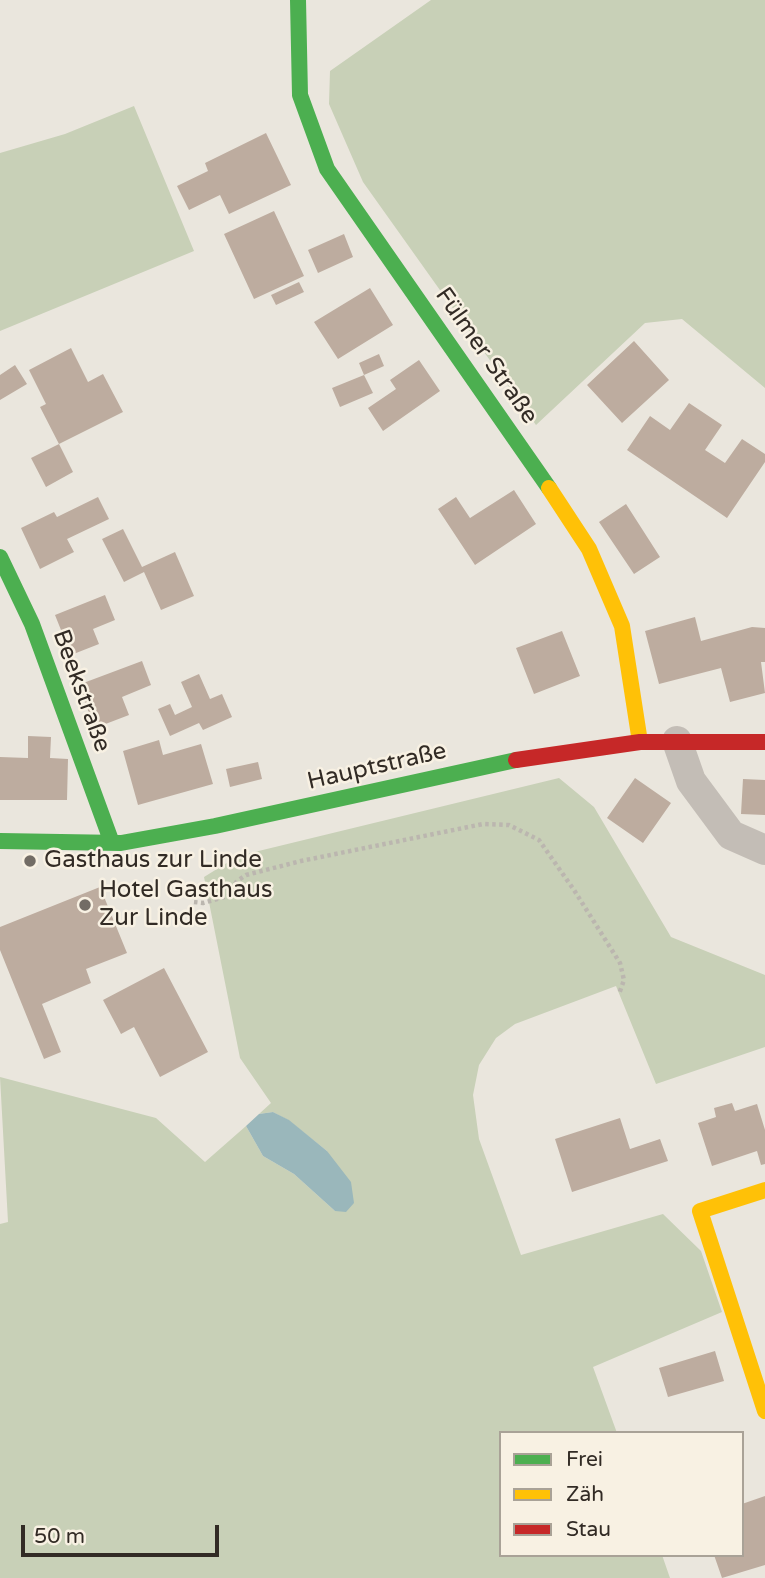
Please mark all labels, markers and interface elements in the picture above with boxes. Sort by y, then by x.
street label: Fülmer Straße [428,282,544,430]
street label: Beekstraße [46,626,116,756]
street label: Hauptstraße [305,737,449,797]
place label: Gasthaus zur Linde [44,847,262,875]
marker: Gasthaus zur Linde [22,853,38,869]
place label: Hotel Gasthaus Zur Linde [99,877,272,933]
marker: Hotel Gasthaus Zur Linde [77,897,93,913]
legend [499,1431,744,1557]
text: Frei [566,1447,603,1472]
text: Zäh [566,1482,604,1507]
scale bar [24,1512,222,1556]
text: Stau [566,1517,611,1542]
text: 50 m [34,1524,85,1549]

